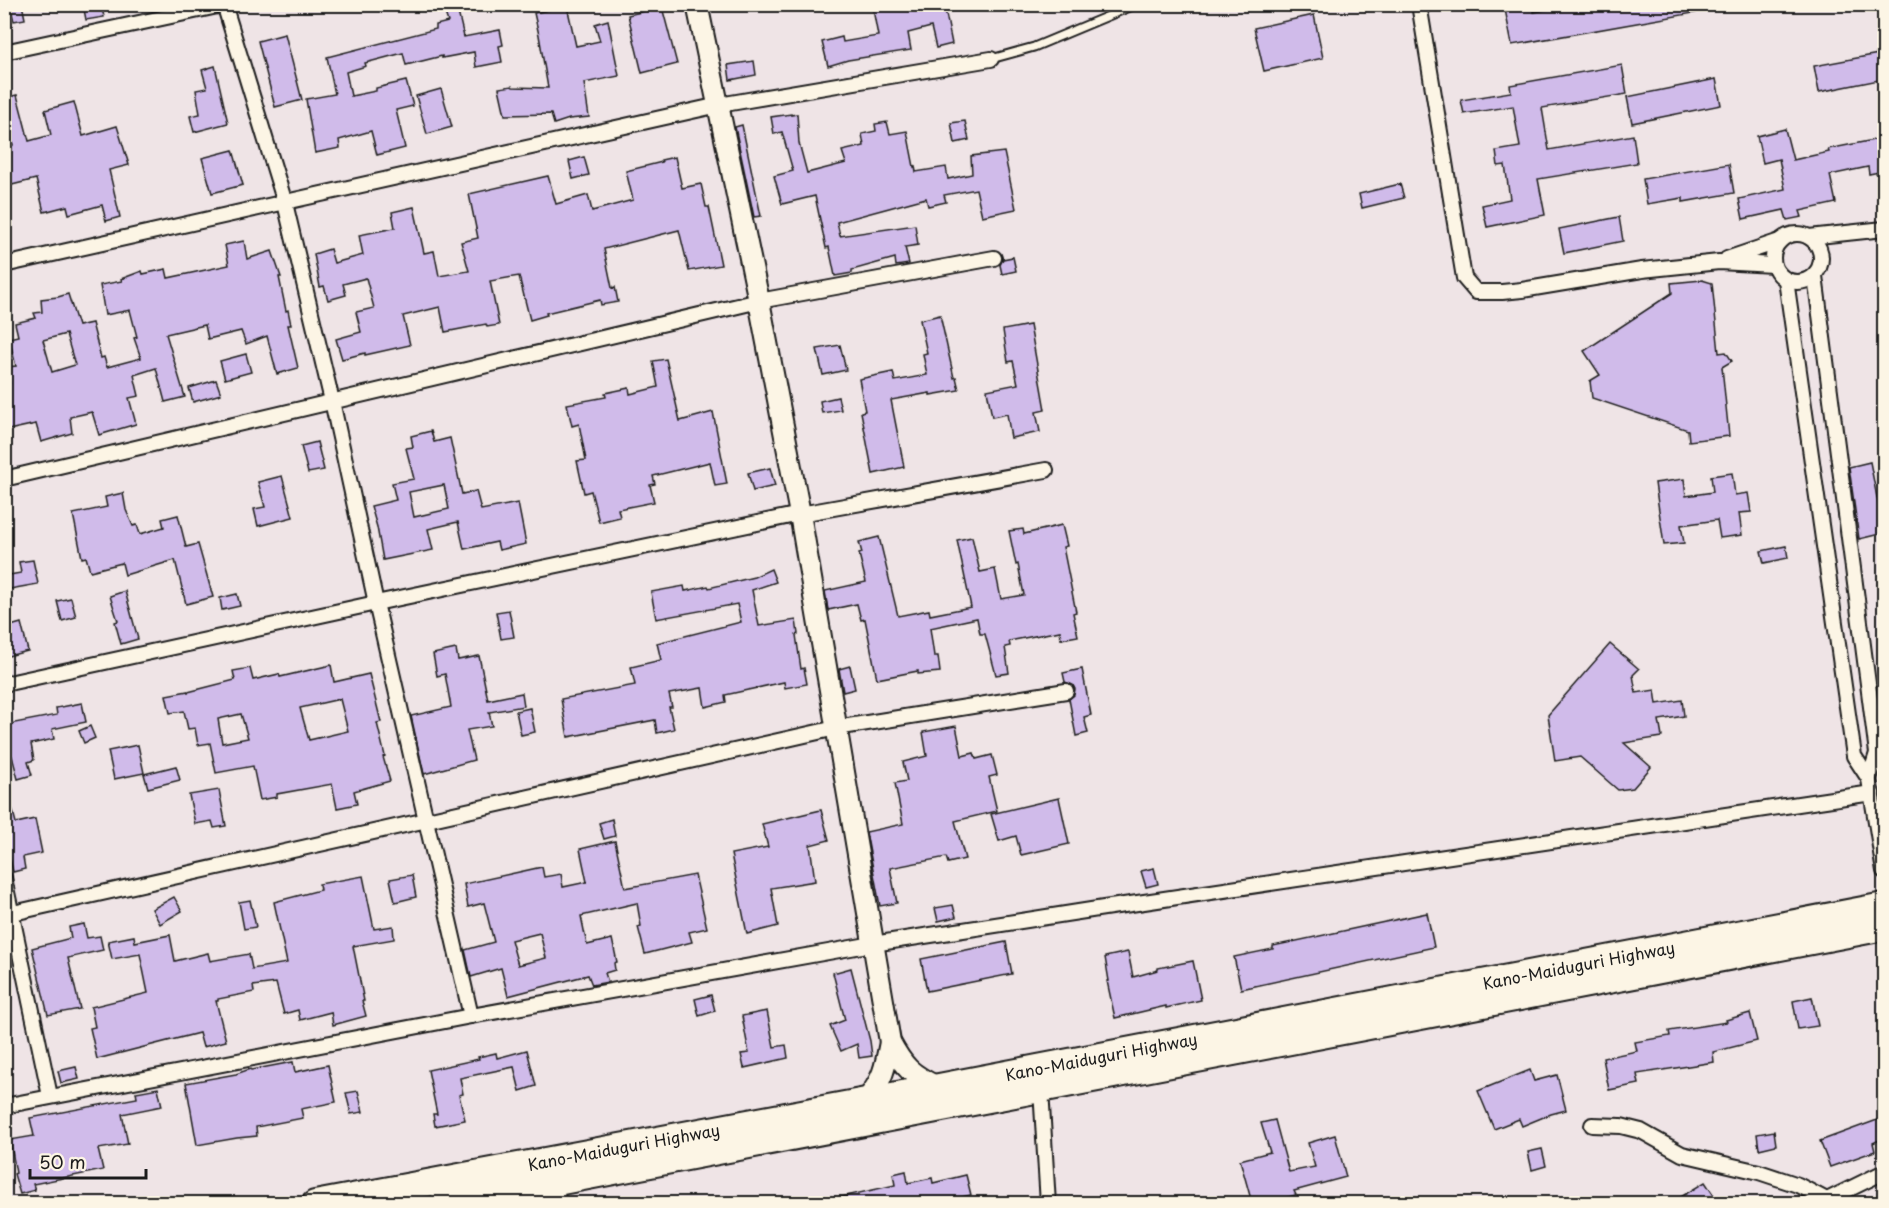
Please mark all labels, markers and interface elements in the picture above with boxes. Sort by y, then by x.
street label: Kano-Maiduguri Highway [1481,934,1676,995]
street label: Kano-Maiduguri Highway [1003,1026,1199,1086]
street label: Kano-Maiduguri Highway [526,1117,722,1176]
scale bar [30,1142,146,1180]
text: 50 m [39,1148,86,1175]

